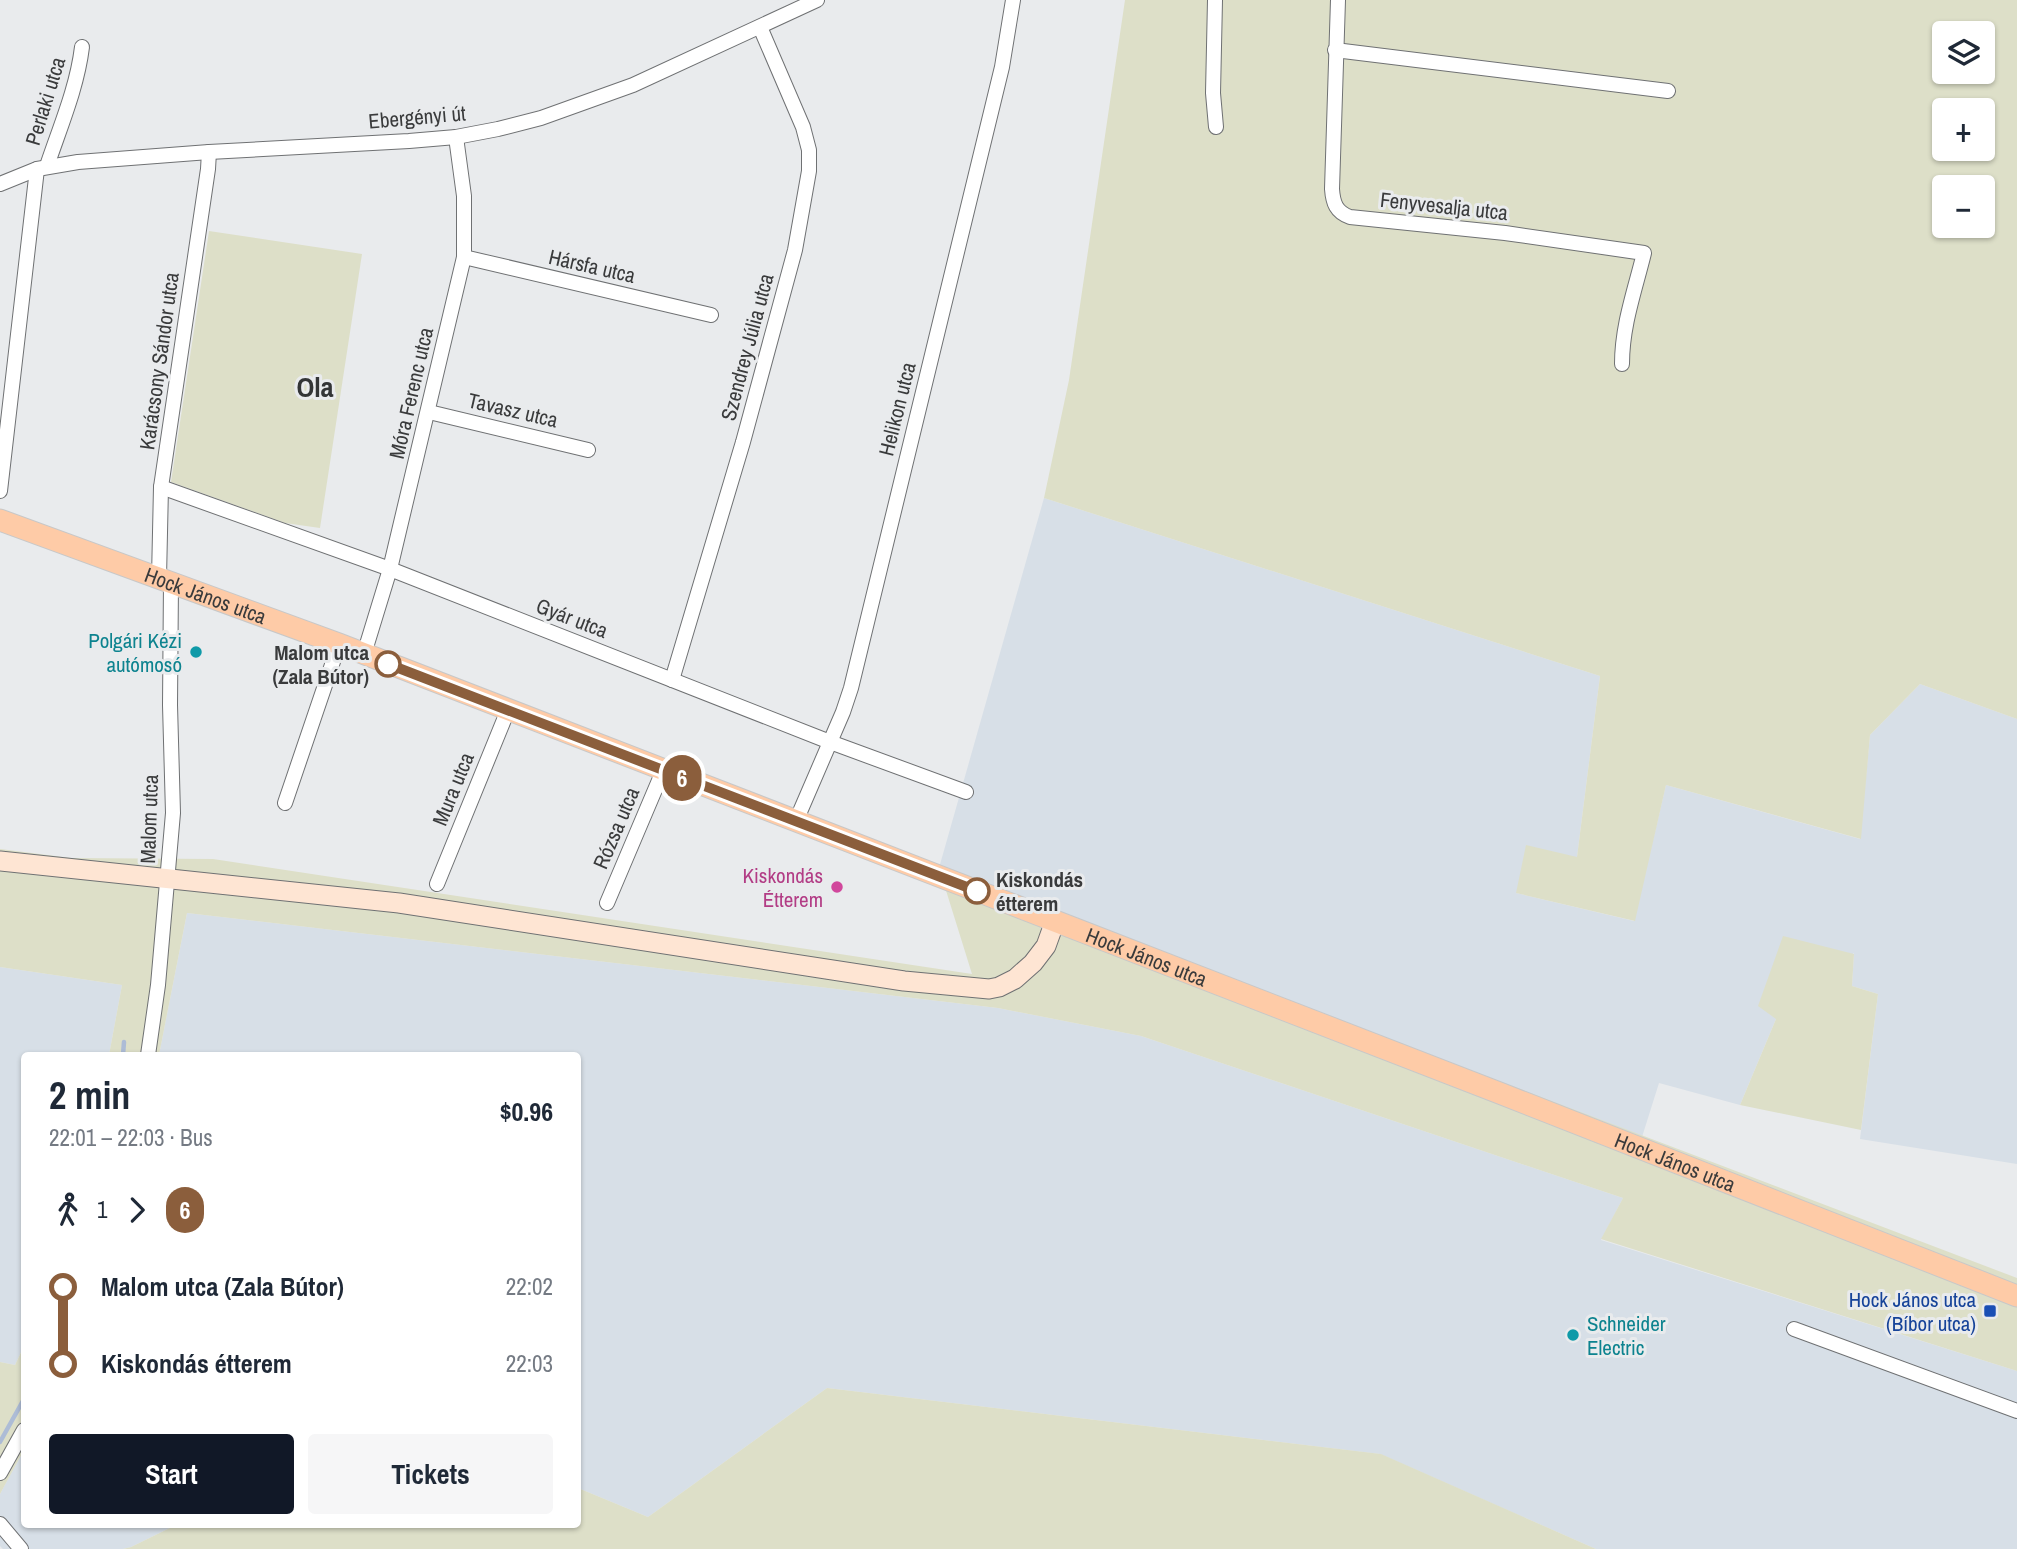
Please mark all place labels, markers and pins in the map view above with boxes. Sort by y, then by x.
place label: Polgári Kézi autómosó [88,626,182,679]
place label: Malom utca (Zala Bútor) [272,638,369,691]
marker: Polgári Kézi autómosó [188,644,204,660]
marker: Malom utca (Zala Bútor) [375,651,401,677]
place label: Kiskondás Étterem [743,861,823,914]
place label: Kiskondás étterem [996,865,1083,918]
marker: Kiskondás étterem [964,878,990,904]
marker: Kiskondás Étterem [829,879,845,895]
place label: Hock János utca (Bíbor utca) [1849,1285,1976,1338]
marker: Hock János utca (Bíbor utca) [1982,1303,1998,1319]
place label: Schneider Electric [1587,1309,1666,1362]
marker: Schneider Electric [1565,1327,1581,1343]

